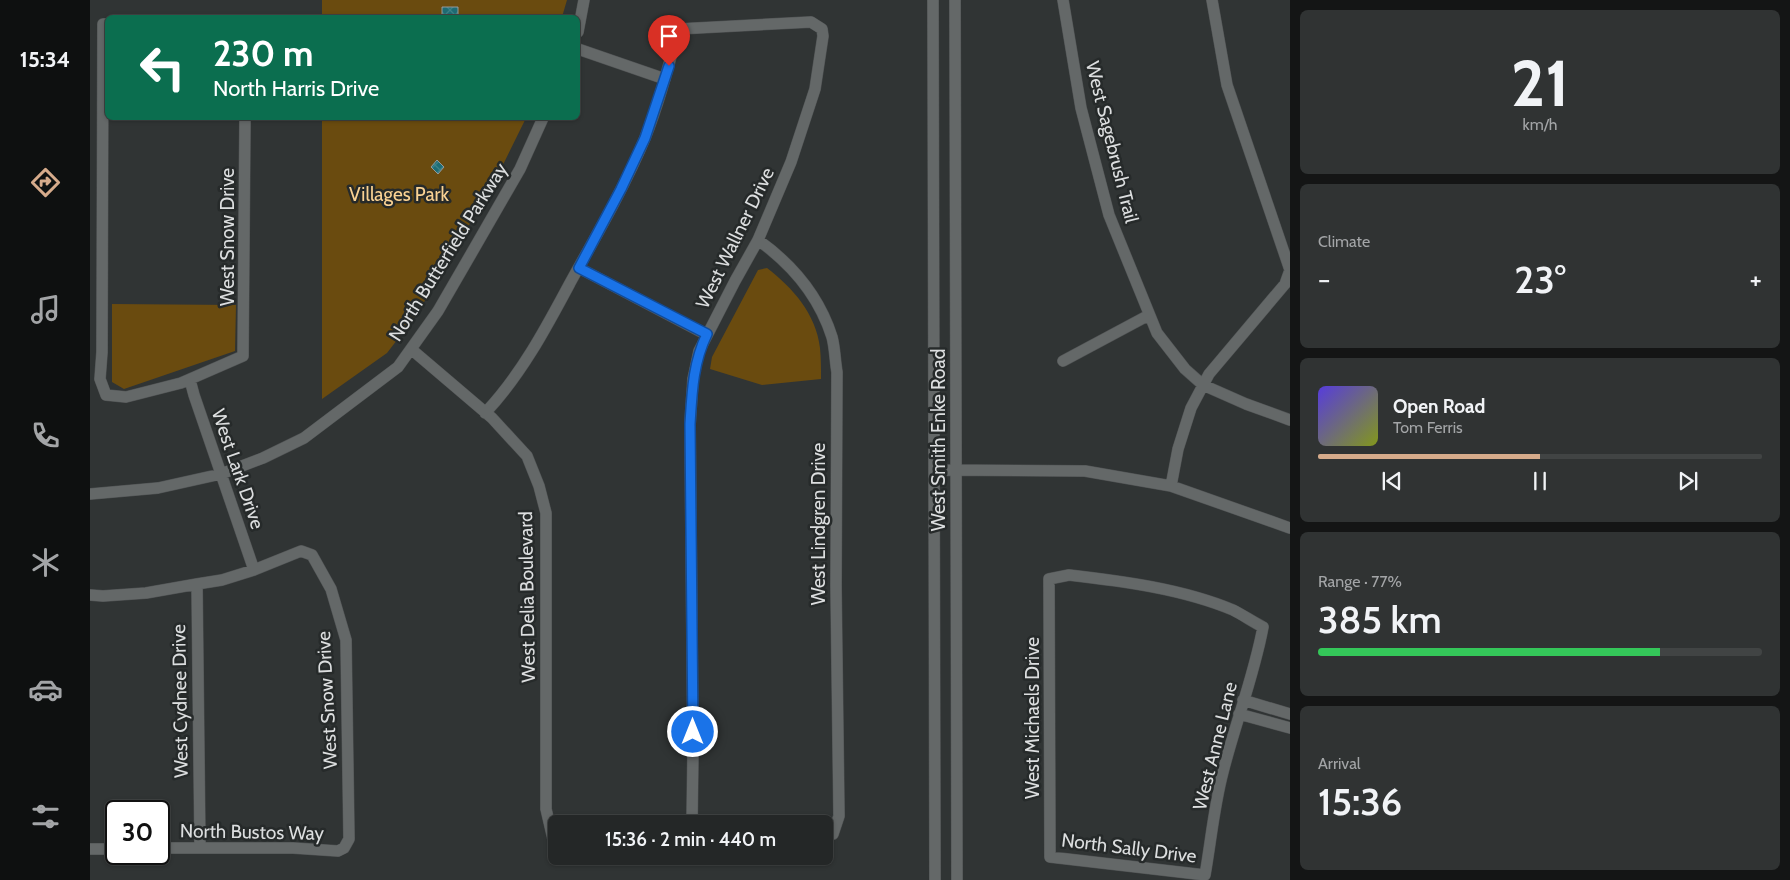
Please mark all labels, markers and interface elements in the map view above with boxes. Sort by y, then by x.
pin [648,15,690,66]
icon: arrive [655,22,683,50]
text: 230 m [213,32,313,75]
icon: left [130,35,195,100]
text: 21 [1511,43,1569,122]
text: 15:34 [20,46,70,73]
street label: West Sagebrush Trail [1081,59,1143,226]
text: North Harris Drive [213,75,379,102]
text: km/h [1522,115,1558,134]
street label: North Butterfield Parkway [384,158,512,345]
street label: West Wallner Drive [691,163,779,312]
icon: directions [28,165,63,200]
street label: West Snow Drive [216,168,239,306]
park label: Villages Park [349,183,450,206]
text: Climate [1318,232,1370,251]
text: 23° [1514,256,1566,303]
text: − [1318,262,1330,296]
text: + [1750,262,1762,296]
icon: music [28,292,63,327]
street label: West Smith Enke Road [927,349,950,531]
text: Open Road [1393,395,1485,418]
street label: West Lark Drive [207,406,269,532]
icon: phone [28,418,63,453]
text: Tom Ferris [1393,418,1463,437]
street label: West Lindgren Drive [807,442,830,605]
icon: previous [1378,467,1406,495]
icon: pause [1526,467,1554,495]
icon: next [1674,467,1702,495]
street label: West Delia Boulevard [514,511,540,683]
icon: climate [28,545,63,580]
text: Range · 77% [1318,572,1402,591]
text: 385 km [1318,596,1442,643]
street label: West Cydnee Drive [167,624,193,778]
street label: West Snow Drive [312,630,342,770]
street label: West Michaels Drive [1021,637,1044,799]
icon: car [28,672,63,707]
street label: West Anne Lane [1188,679,1242,813]
position arrow [666,705,718,757]
text: Arrival [1318,754,1361,773]
text: 15:36 [1318,778,1402,825]
icon: filters [28,799,63,834]
speed limit sign: 30 [105,800,170,865]
street label: North Bustos Way [180,819,325,845]
text: 15:36 · 2 min · 440 m [605,828,776,851]
street label: North Sally Drive [1060,828,1198,868]

